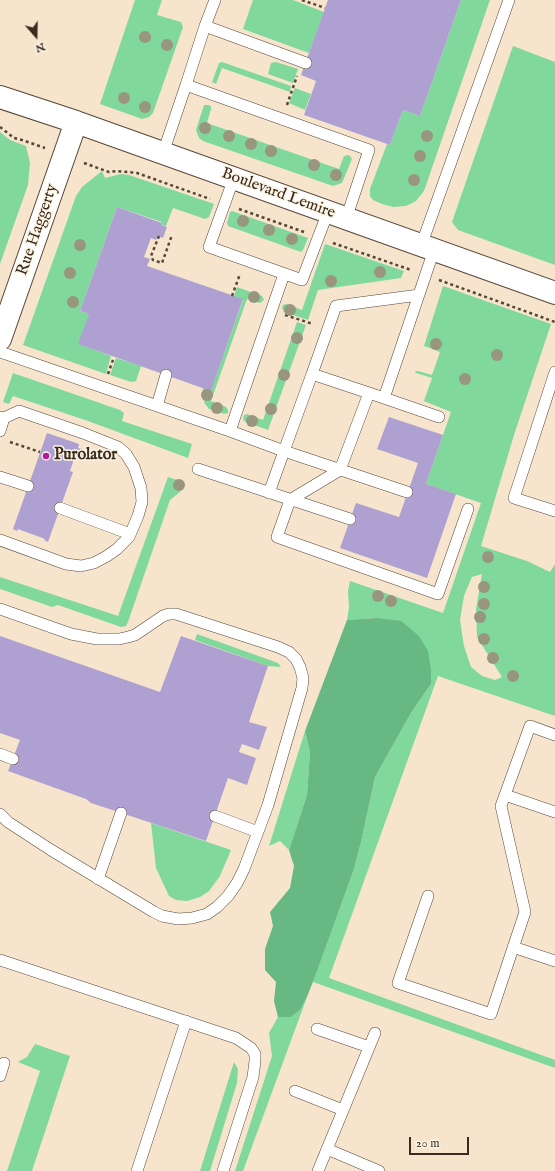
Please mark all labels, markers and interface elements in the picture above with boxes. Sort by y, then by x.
north arrow [16,16,56,56]
text: N [33,39,47,55]
street label: Boulevard Lemire [218,165,338,223]
street label: Rue Haggerty [13,182,63,278]
place label: Purolator [54,446,117,466]
marker: Purolator [41,451,51,461]
scale bar [411,1129,471,1155]
text: 20 m [416,1136,439,1151]

